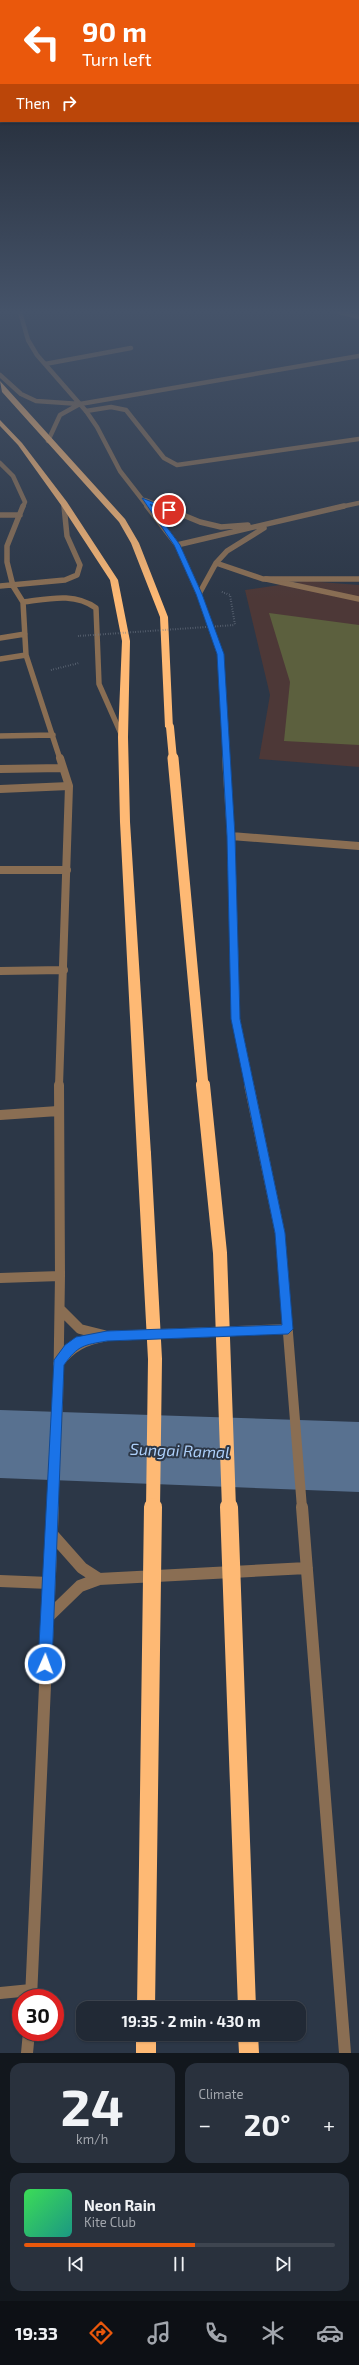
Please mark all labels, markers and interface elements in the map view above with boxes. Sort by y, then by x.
text: 90 m [82,14,147,48]
icon: left [16,16,68,68]
text: Turn left [82,48,152,70]
icon: right [58,92,80,114]
text: Then [16,94,50,112]
pin [152,493,186,527]
icon: arrive [158,499,180,521]
water label: Sungai Ramal [130,1439,230,1461]
position arrow [24,1643,66,1685]
speed limit sign: 30 [12,1989,64,2041]
text: 19:35 · 2 min · 430 m [122,2012,260,2030]
text: 24 [61,2074,124,2136]
text: Climate [199,2086,243,2102]
text: 20° [244,2106,290,2142]
text: − [199,2111,211,2137]
text: + [323,2111,335,2137]
text: km/h [76,2131,108,2147]
text: Neon Rain [84,2196,156,2214]
text: Kite Club [84,2214,136,2230]
icon: previous [65,2253,87,2275]
icon: pause [168,2253,190,2275]
icon: next [272,2253,294,2275]
icon: directions [87,2319,115,2347]
icon: music [145,2319,173,2347]
icon: phone [202,2319,230,2347]
icon: climate [259,2319,287,2347]
icon: car [316,2319,344,2347]
text: 19:33 [15,2322,58,2344]

